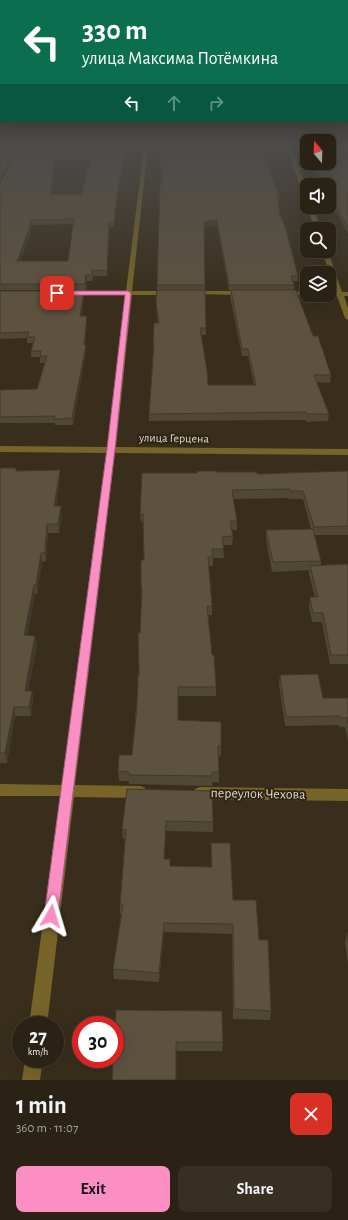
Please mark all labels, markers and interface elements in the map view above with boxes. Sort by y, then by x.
icon: left [16,16,68,68]
text: 330 m [82,17,148,45]
text: улица Максима Потёмкина [82,50,278,68]
icon: left [121,92,143,114]
icon: ahead [163,92,185,114]
icon: right [205,92,227,114]
north arrow [300,134,336,170]
map controls [300,134,336,302]
button: sound [300,178,336,214]
button: search [300,222,336,258]
button: layers [300,266,336,302]
pin [40,276,74,310]
icon: arrive [46,282,68,304]
street label: улица Герцена [138,431,210,446]
street label: переулок Чехова [211,786,306,802]
position arrow [30,895,72,937]
speed limit sign: 30 [72,1016,124,1068]
text: 27 [29,1027,47,1047]
text: km/h [28,1047,48,1057]
button: close [290,1093,332,1135]
text: 1 min [16,1094,67,1118]
text: 360 m · 11:07 [16,1122,78,1135]
button: Exit [16,1166,170,1212]
button: Share [178,1166,332,1212]

